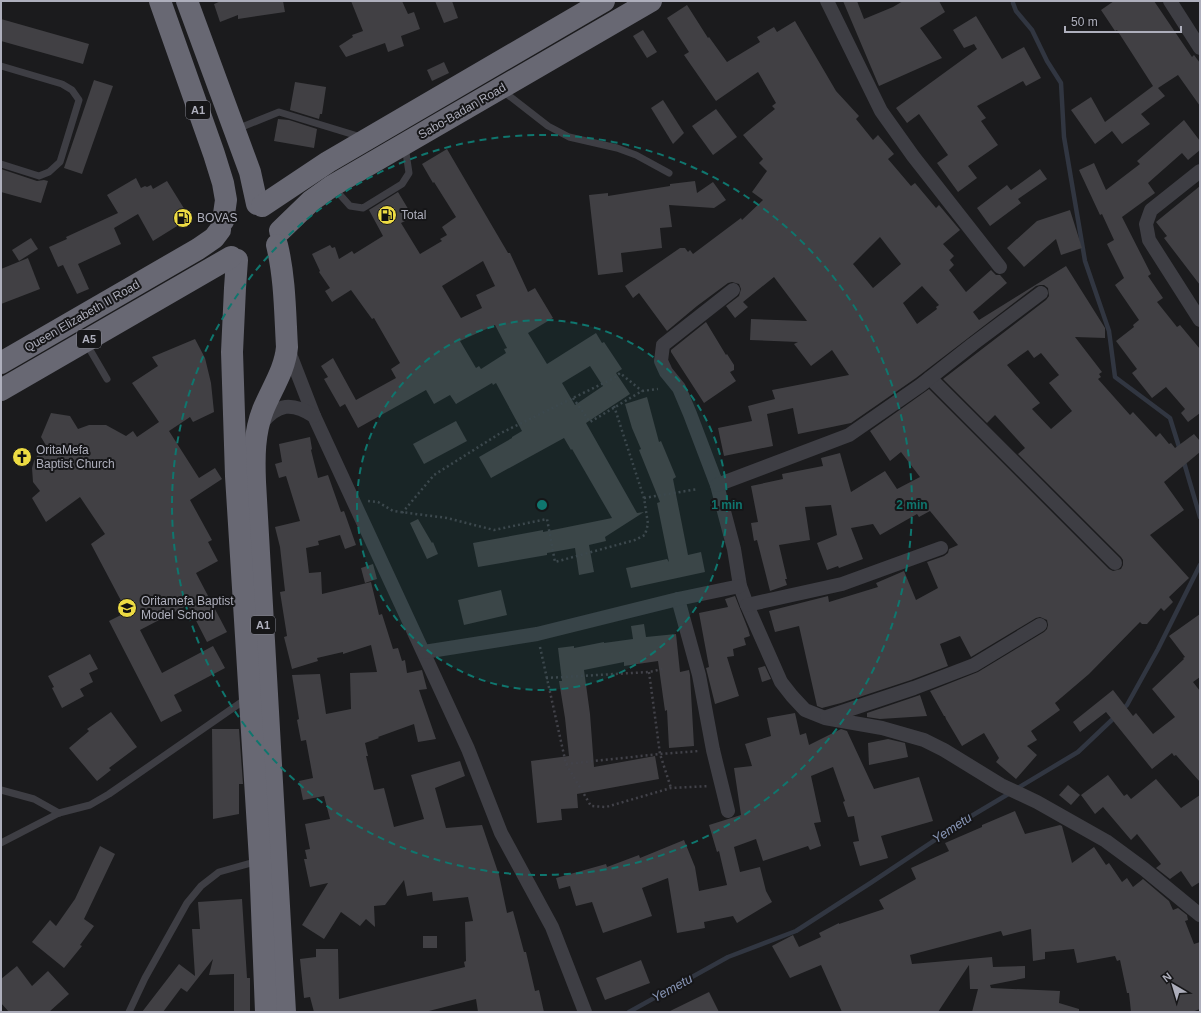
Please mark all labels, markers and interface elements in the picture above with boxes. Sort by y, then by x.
scale bar [1065,8,1181,34]
text: 50 m [1071,15,1098,29]
street label: Sabo-Badan Road [416,80,508,142]
road number: A1 [186,101,210,119]
fuel station icon: Total [376,204,398,226]
fuel station icon: BOVAS [172,207,194,229]
place label: Total [401,208,426,222]
place label: BOVAS [197,211,237,225]
street label: Queen Elizabeth II Road [22,277,142,355]
road number: A5 [77,330,101,348]
place label: OritaMefa Baptist Church [36,443,115,471]
church icon: OritaMefa Baptist Church [11,446,33,468]
centre of rings [535,498,549,512]
text: 1 min [711,498,743,512]
text: 2 min [896,498,928,512]
place label: Oritamefa Baptist Model School [141,594,234,622]
school or university icon: Oritamefa Baptist Model School [116,597,138,619]
road number: A1 [251,616,275,634]
water label: Yemetu [929,810,975,846]
north arrow [1153,965,1193,1005]
text: N [1160,970,1174,984]
water label: Yemetu [649,971,695,1005]

